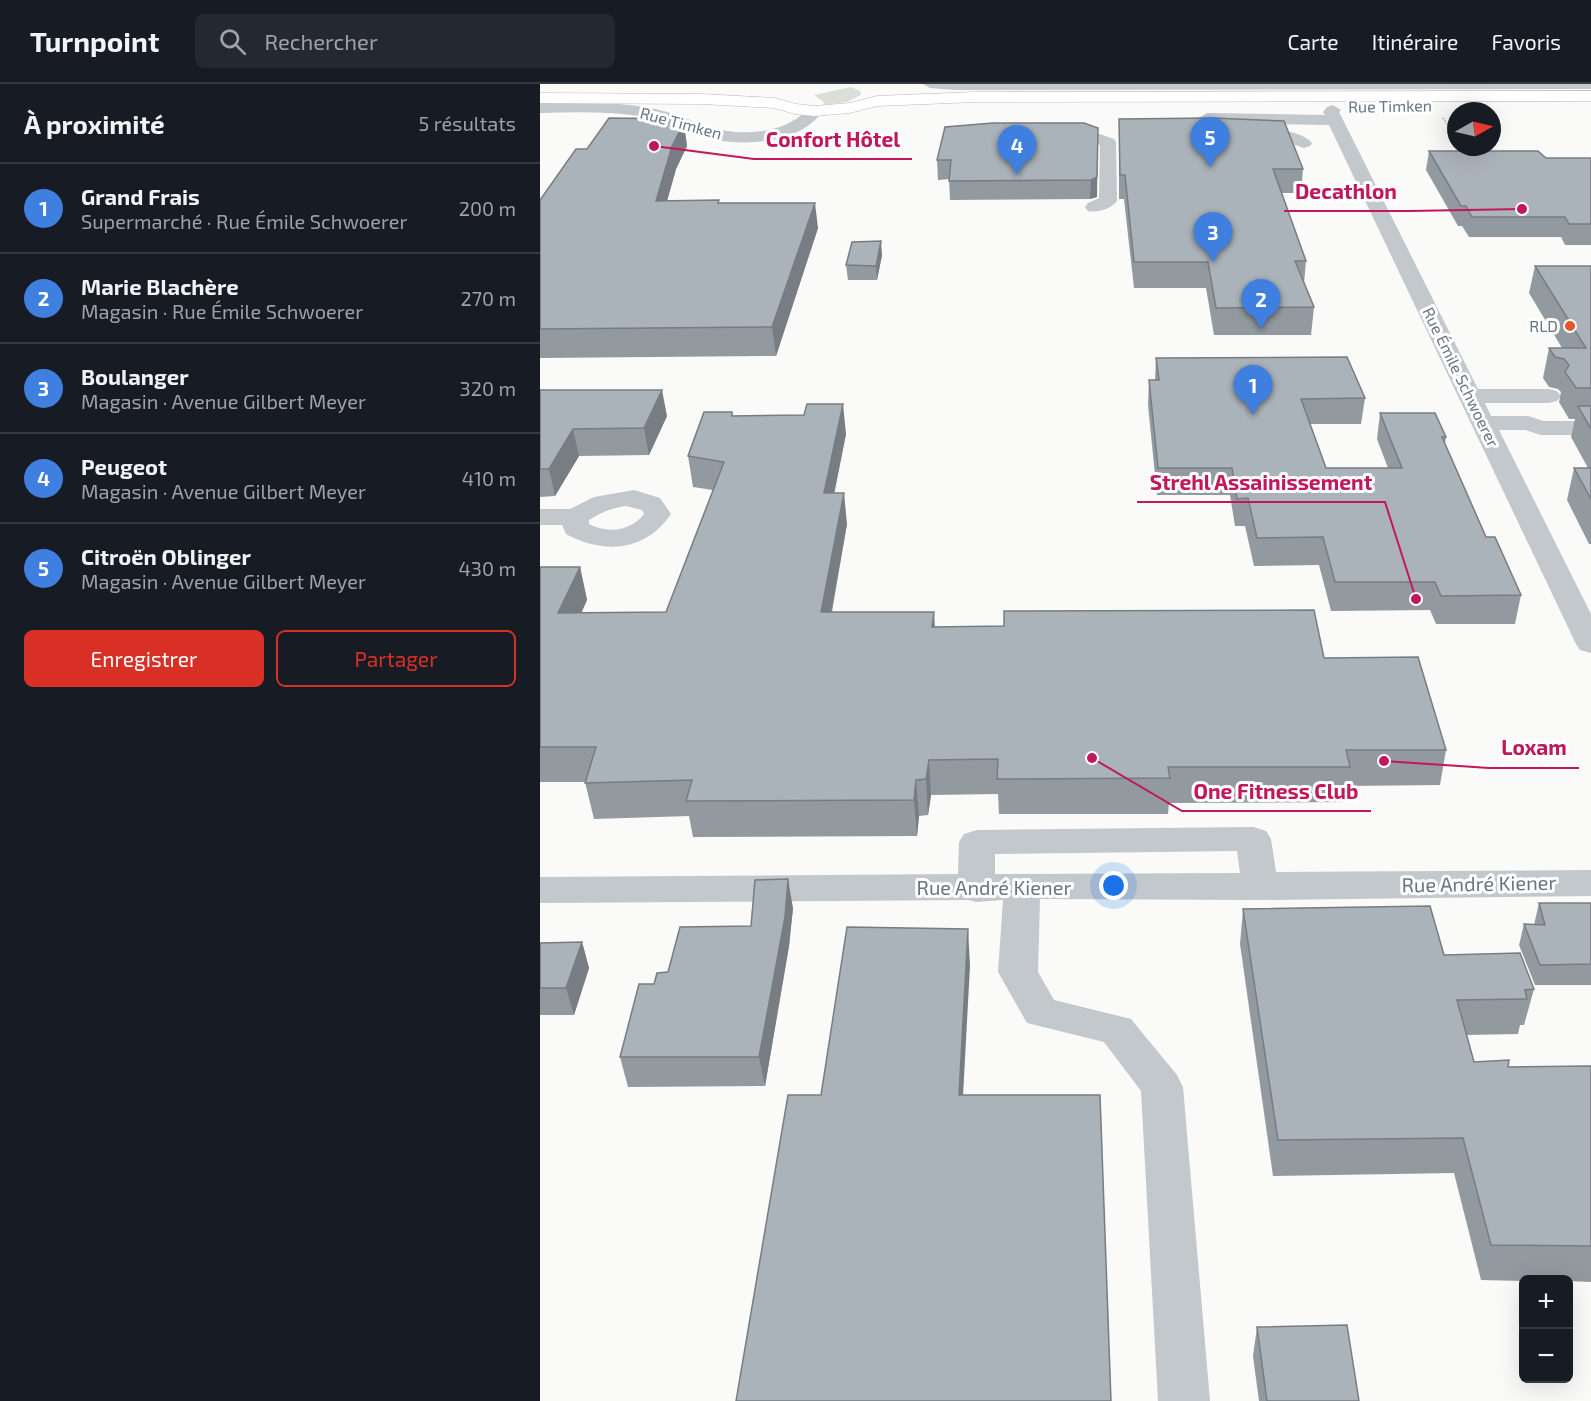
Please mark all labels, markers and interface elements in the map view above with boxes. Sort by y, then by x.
search box [195,14,615,68]
text: Turnpoint [30,24,159,58]
icon: search [216,25,249,58]
text: Rechercher [264,28,378,54]
text: Carte [1287,29,1339,54]
text: Itinéraire [1372,29,1458,54]
text: Favoris [1491,29,1561,54]
street label: Rue Timken [1348,95,1432,116]
street label: Rue Timken [638,102,724,143]
north arrow [1447,102,1501,156]
text: À proximité [24,108,165,139]
text: 5 résultats [419,111,516,135]
pin: 5 [1190,118,1230,167]
callout: Confort Hôtel [754,120,912,159]
text: Confort Hôtel [766,126,900,151]
pin: 4 [998,126,1036,175]
callout: Decathlon [1284,172,1409,211]
text: Decathlon [1295,178,1397,203]
text: Grand Frais [81,183,200,209]
text: 1 [39,196,48,220]
text: 200 m [459,196,516,220]
text: Supermarché · Rue Émile Schwoerer [81,209,407,233]
pin: 3 [1194,212,1232,262]
text: Marie Blachère [81,273,239,299]
pin: 2 [1242,280,1280,329]
text: 2 [38,286,49,310]
text: 270 m [460,286,516,310]
text: Magasin · Rue Émile Schwoerer [81,299,363,323]
street label: Rue Émile Schwoerer [1419,304,1504,450]
place label: RLD [1529,316,1558,335]
marker: RLD [1563,319,1577,333]
text: Boulanger [81,363,189,389]
pin: 1 [1234,366,1272,415]
text: 3 [38,376,49,400]
text: 320 m [460,376,516,400]
text: Magasin · Avenue Gilbert Meyer [81,389,366,413]
text: Peugeot [81,453,167,479]
callout: Strehl Assainissement [1137,463,1385,502]
text: 4 [37,466,50,490]
text: 410 m [462,466,516,490]
text: Strehl Assainissement [1150,469,1373,494]
text: Magasin · Avenue Gilbert Meyer [81,479,366,503]
text: Citroën Oblinger [81,543,251,569]
text: 5 [38,556,49,580]
text: 430 m [459,556,516,580]
text: Magasin · Avenue Gilbert Meyer [81,569,366,593]
button: Enregistrer [24,630,264,687]
button: Partager [276,630,516,687]
callout: Loxam [1489,729,1579,768]
text: Loxam [1501,734,1567,759]
callout: One Fitness Club [1182,772,1371,811]
text: One Fitness Club [1193,778,1359,803]
street label: Rue André Kiener [1401,870,1557,896]
your location [1099,871,1128,900]
street label: Rue André Kiener [917,875,1071,899]
map controls [1519,1275,1573,1383]
button: + [1519,1275,1573,1329]
button: − [1519,1329,1573,1383]

